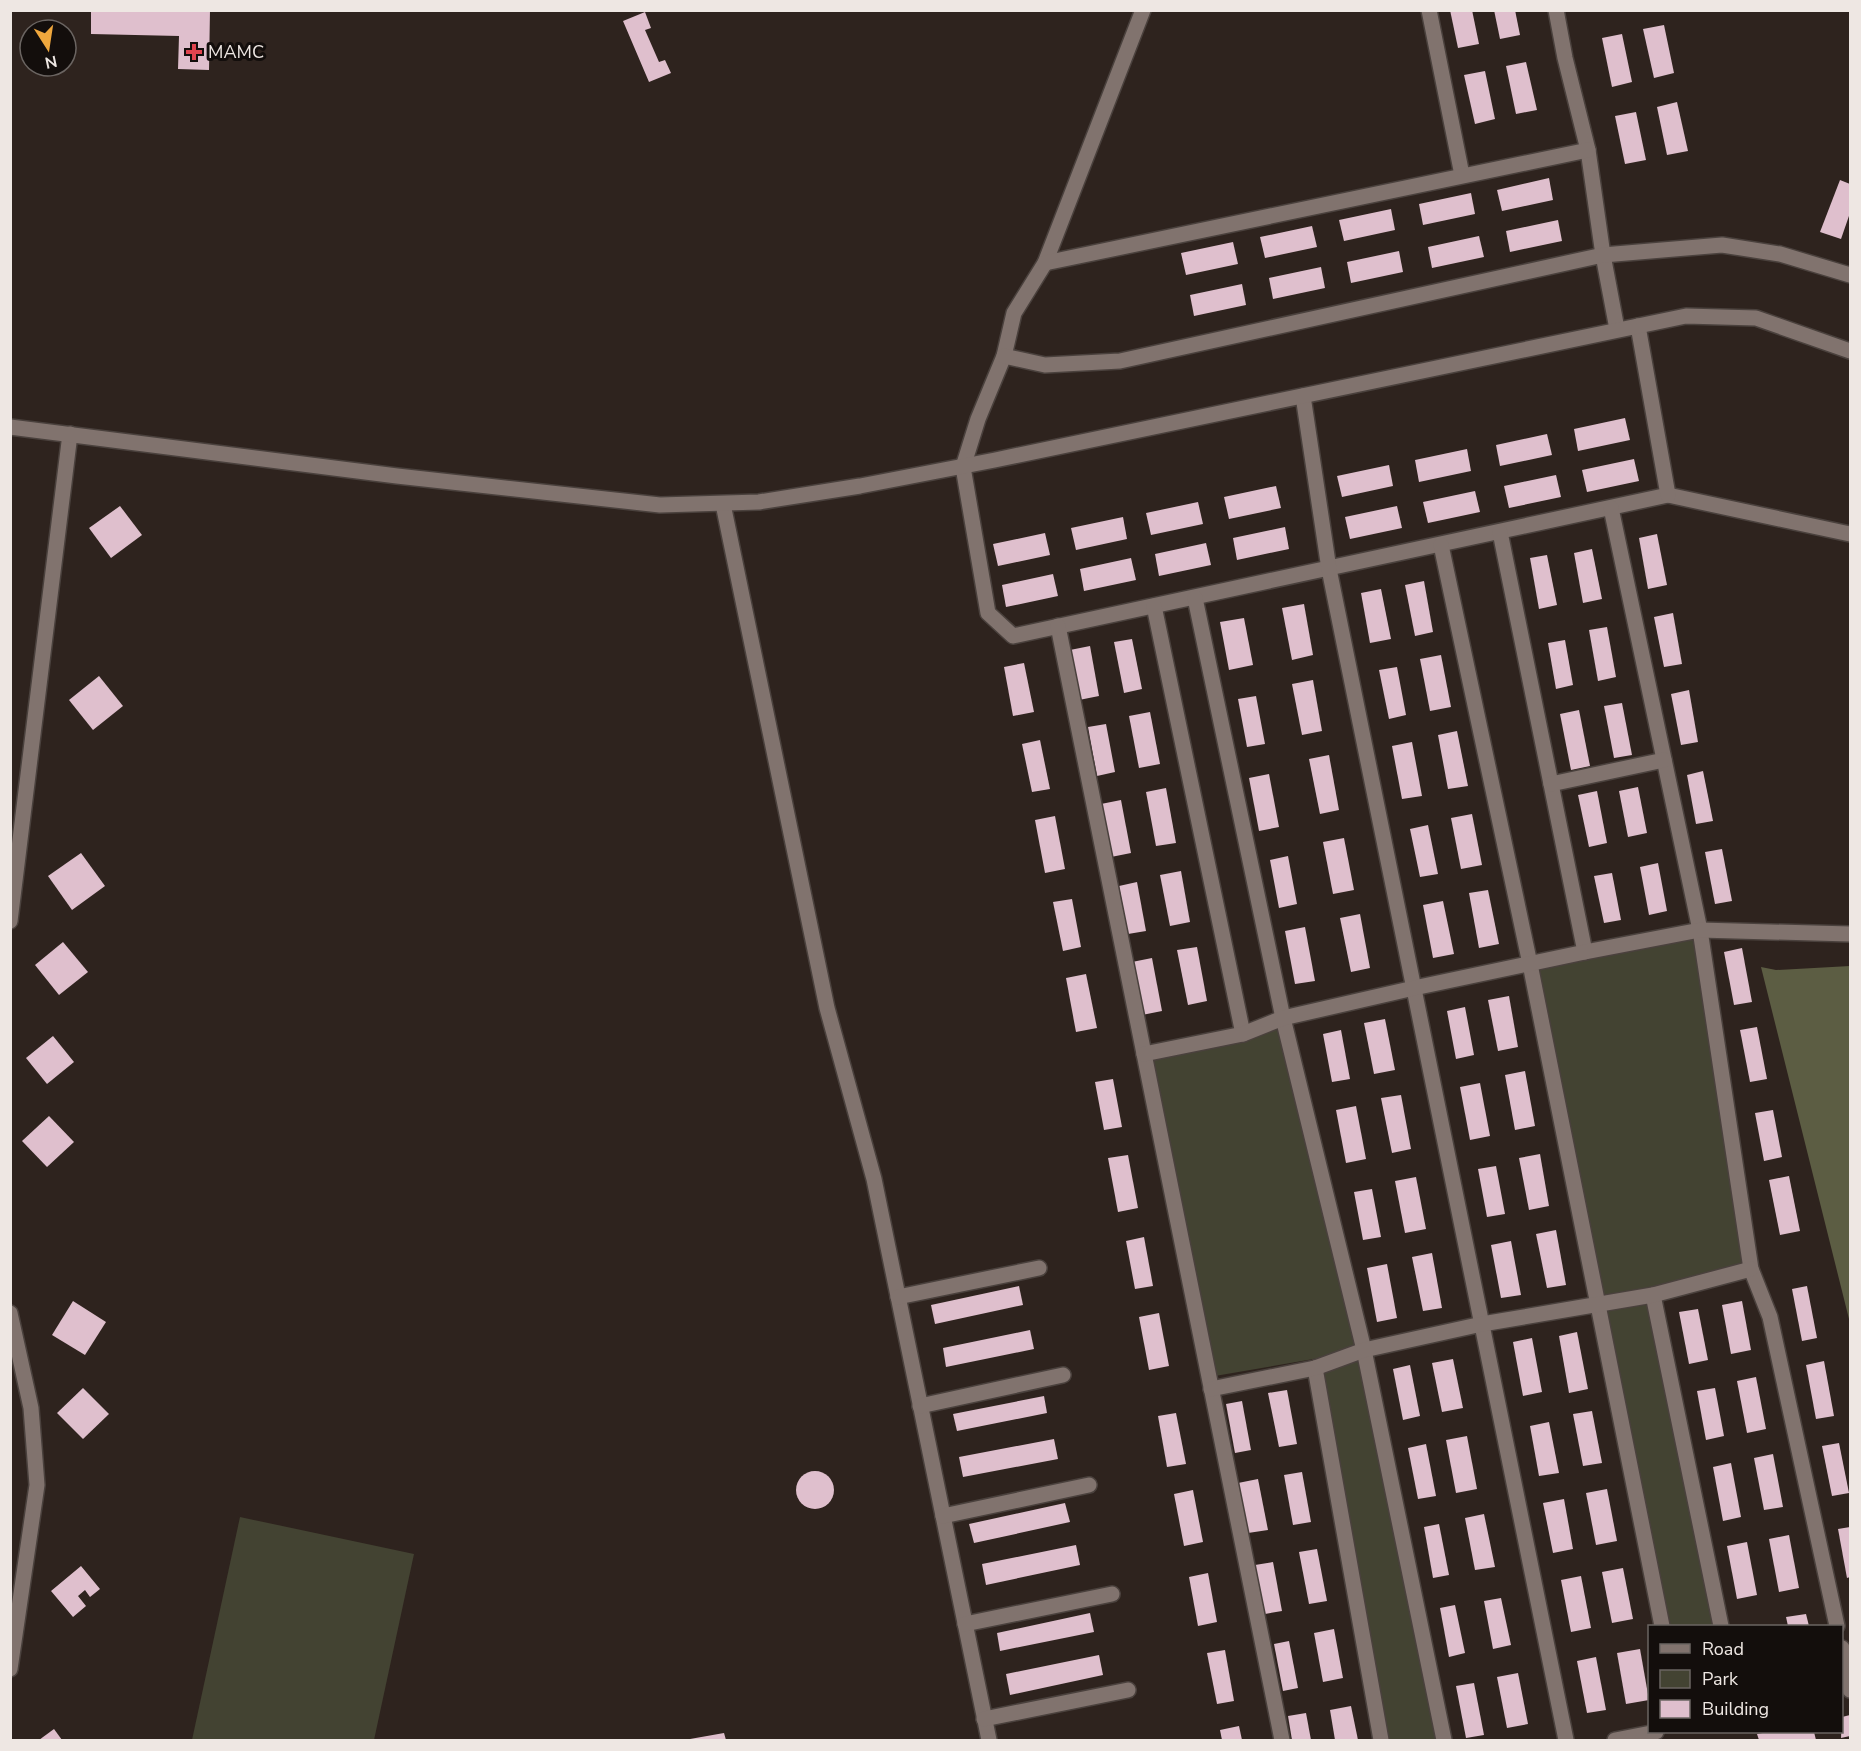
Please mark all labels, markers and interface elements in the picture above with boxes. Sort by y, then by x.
north arrow [18,18,78,78]
place label: MAMC [208,40,264,64]
marker: MAMC [185,43,203,61]
text: N [43,50,59,74]
legend [1648,1625,1843,1733]
text: Road [1702,1637,1744,1661]
text: Park [1702,1667,1739,1691]
text: Building [1702,1697,1769,1721]

